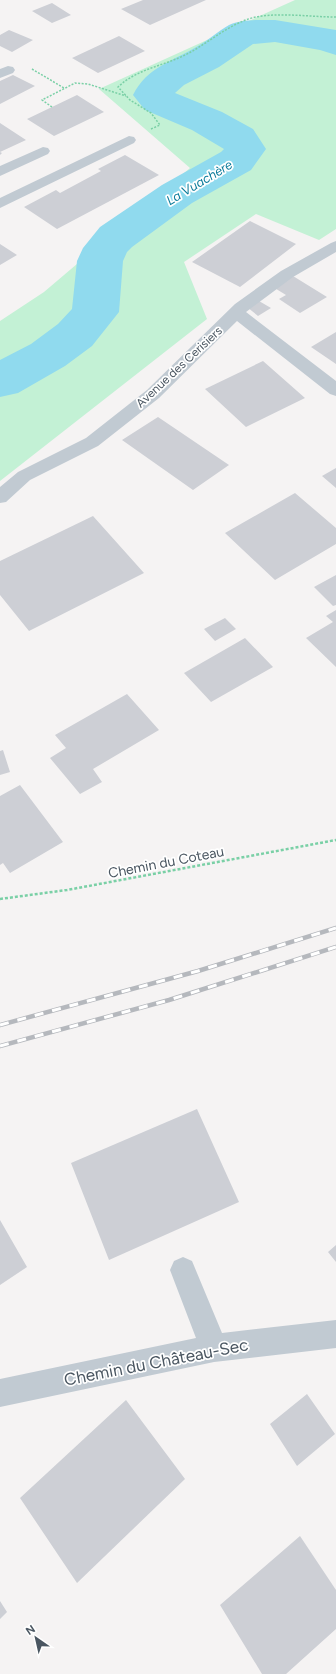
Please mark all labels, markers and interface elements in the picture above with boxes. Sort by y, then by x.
water label: La Vuachère [164,157,235,208]
street label: Avenue des Cerisiers [133,323,225,410]
street label: Chemin du Coteau [107,843,225,882]
street label: Chemin du Château-Sec [62,1334,250,1390]
north arrow [16,1618,56,1658]
text: N [24,1622,38,1638]

